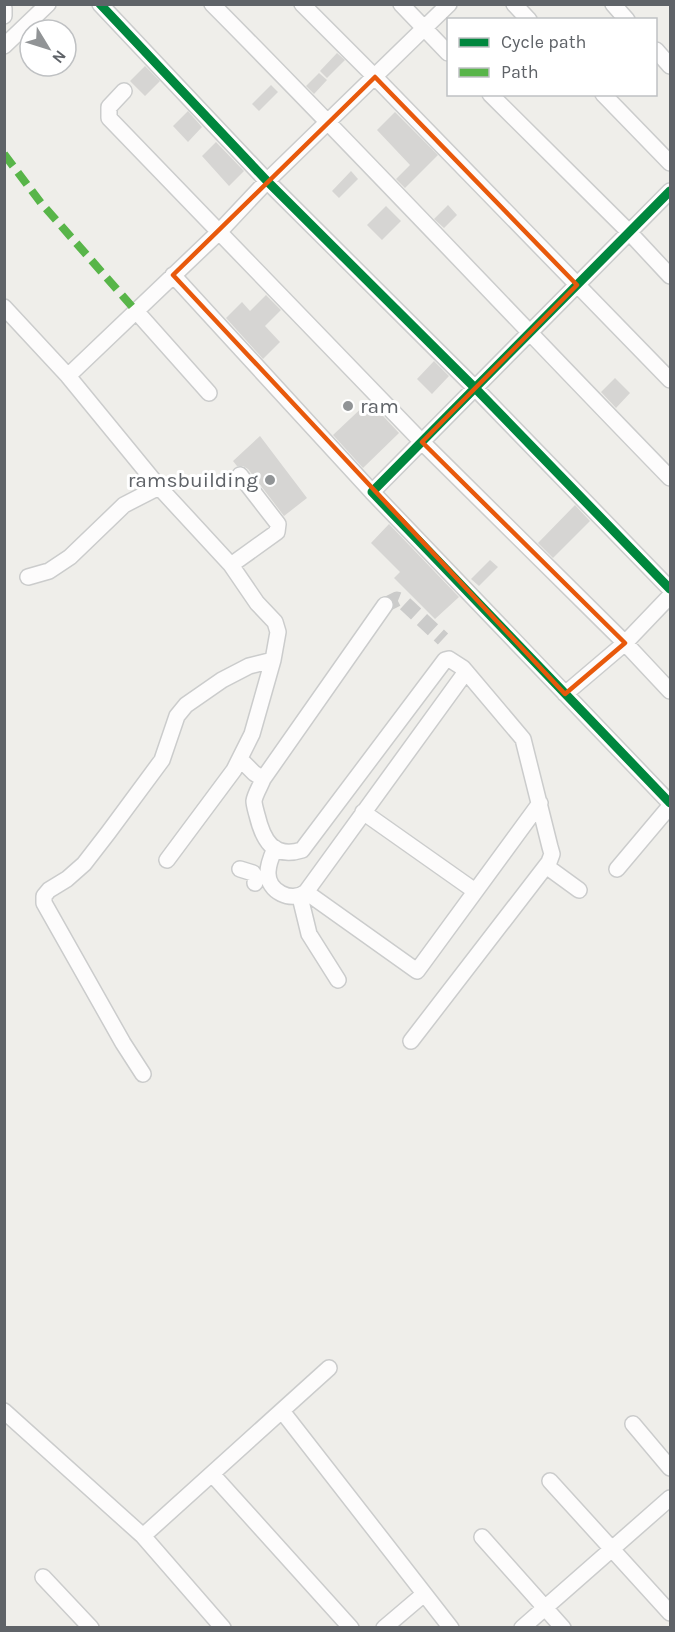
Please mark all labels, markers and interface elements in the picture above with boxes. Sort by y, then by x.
north arrow [18,18,78,78]
legend [447,18,657,96]
text: Cycle path [501,31,586,53]
text: N [48,47,70,67]
text: Path [501,61,539,83]
place label: ram [360,394,399,418]
marker: ram [341,399,355,413]
place label: ramsbuilding [128,468,258,492]
marker: ramsbuilding [263,473,277,487]

